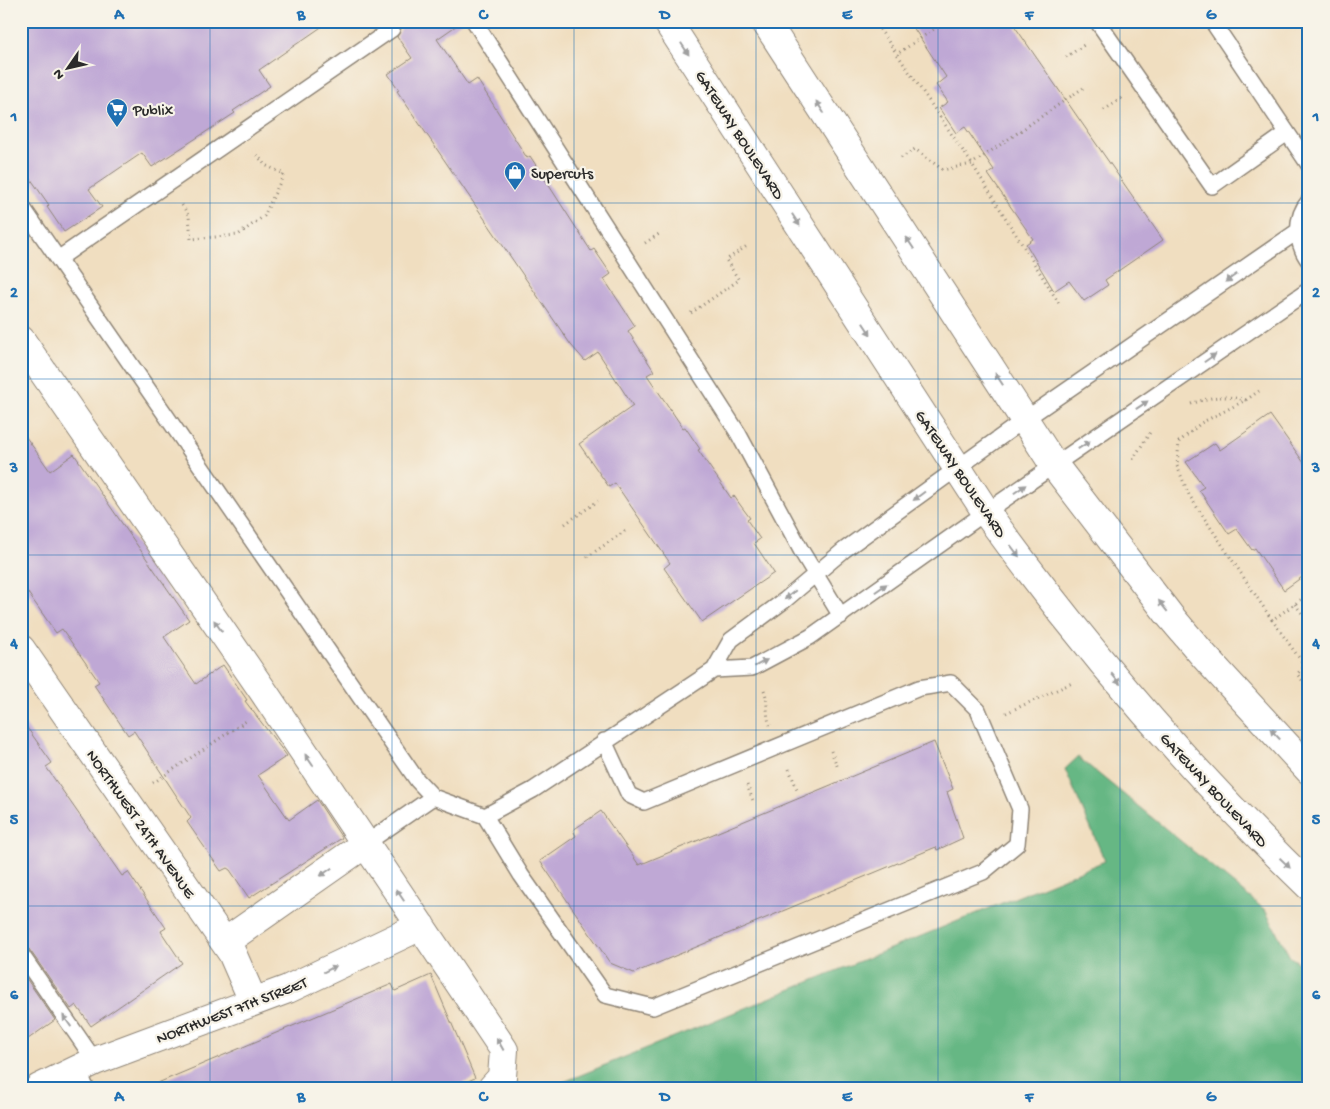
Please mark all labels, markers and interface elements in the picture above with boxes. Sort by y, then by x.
text: A [113,7,125,26]
text: B [296,7,306,26]
text: C [478,7,489,26]
text: D [658,7,671,26]
text: E [842,7,853,26]
text: F [1024,7,1035,26]
text: G [1206,7,1217,26]
north arrow [42,42,92,92]
one-way arrow [680,42,690,55]
text: N [50,65,69,82]
street label: GATEWAY BOULEVARD [689,68,787,204]
supermarket icon: Publix [105,97,129,128]
one-way arrow [816,100,825,114]
place label: Publix [132,103,174,122]
text: 1 [10,109,17,128]
text: 1 [1312,109,1319,128]
shop icon: Supercuts [503,160,527,191]
place label: Supercuts [531,166,594,185]
one-way arrow [791,213,801,227]
one-way arrow [905,236,914,249]
one-way arrow [1224,273,1238,283]
text: 2 [10,285,18,304]
text: 2 [1312,285,1320,304]
one-way arrow [862,322,872,336]
one-way arrow [1203,353,1217,363]
one-way arrow [994,372,1003,385]
one-way arrow [1135,400,1149,410]
street label: GATEWAY BOULEVARD [909,407,1009,543]
one-way arrow [1077,440,1091,450]
text: 3 [9,460,18,479]
text: 3 [1311,460,1320,479]
one-way arrow [1013,484,1027,494]
one-way arrow [912,491,926,501]
one-way arrow [1010,544,1020,558]
one-way arrow [874,583,888,593]
one-way arrow [784,590,797,601]
one-way arrow [1158,600,1169,613]
one-way arrow [213,619,223,633]
text: 4 [9,636,18,655]
text: 4 [1311,636,1320,655]
one-way arrow [754,659,768,668]
one-way arrow [1110,672,1121,685]
one-way arrow [1269,729,1281,741]
street label: GATEWAY BOULEVARD [1154,730,1271,853]
street label: NORTHWEST 24TH AVENUE [81,747,198,904]
one-way arrow [304,753,314,767]
text: 5 [10,812,19,831]
text: 5 [1312,812,1321,831]
one-way arrow [1279,857,1291,869]
one-way arrow [319,867,332,877]
one-way arrow [395,888,405,902]
one-way arrow [323,965,338,973]
street label: NORTHWEST 7TH STREET [154,974,311,1050]
text: 6 [10,987,19,1006]
text: 6 [1312,987,1321,1006]
one-way arrow [62,1014,72,1028]
one-way arrow [496,1037,504,1052]
text: A [113,1089,125,1108]
text: B [296,1089,306,1108]
text: C [478,1089,489,1108]
text: D [658,1089,671,1108]
text: E [842,1089,853,1108]
text: F [1024,1089,1035,1108]
text: G [1206,1089,1217,1108]

